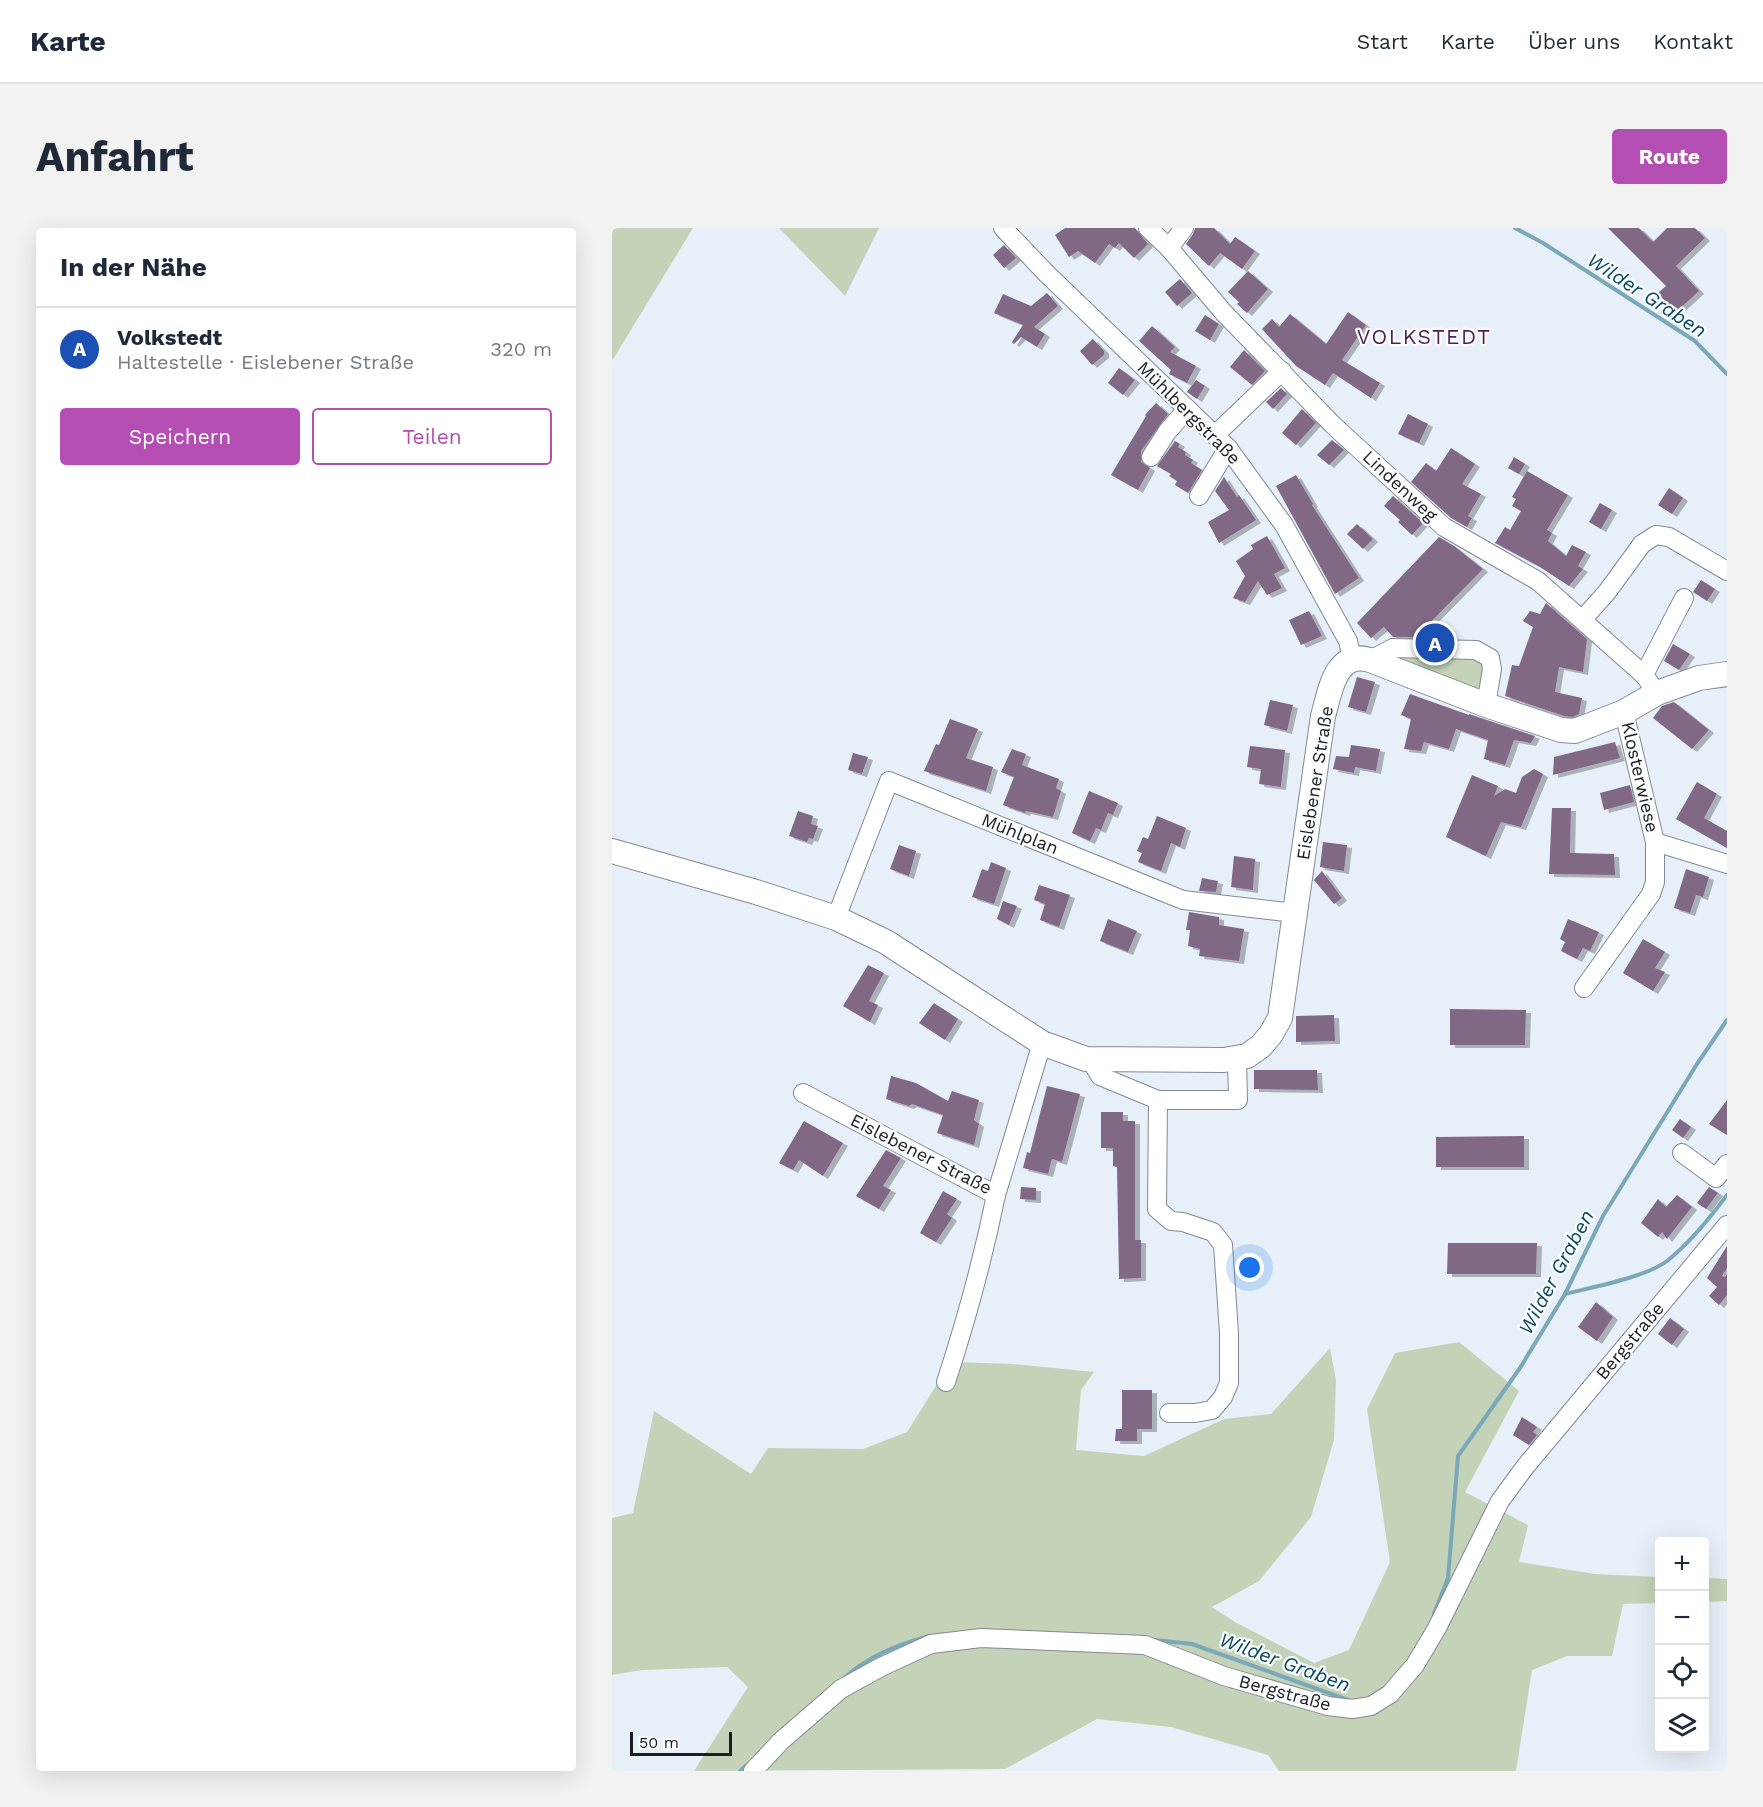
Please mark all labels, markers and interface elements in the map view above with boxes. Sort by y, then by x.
text: Karte [30,25,106,58]
text: Start [1357,29,1408,54]
text: Karte [1441,29,1495,54]
text: Über uns [1528,29,1620,54]
text: Kontakt [1653,29,1733,54]
button: Route [1612,129,1727,184]
text: Anfahrt [36,132,194,181]
water label: Wilder Graben [1583,248,1711,342]
text: In der Nähe [60,252,207,282]
district label: VOLKSTEDT [1357,324,1491,349]
text: Volkstedt [117,325,222,350]
text: A [73,337,86,361]
text: 320 m [490,337,552,361]
text: Haltestelle · Eislebener Straße [117,350,414,374]
street label: Mühlbergstraße [1134,357,1245,468]
button: Speichern [60,408,300,465]
button: Teilen [312,408,552,465]
street label: Lindenweg [1359,446,1442,526]
pin: A [1416,620,1454,666]
street label: Eislebener Straße [1292,704,1337,861]
street label: Klosterwiese [1618,719,1663,834]
street label: Mühlplan [979,809,1062,858]
street label: Eislebener Straße [847,1109,995,1198]
water label: Wilder Graben [1513,1206,1599,1338]
your location [1235,1253,1264,1282]
street label: Bergstraße [1591,1298,1668,1384]
map controls [1655,1537,1709,1753]
button: + [1655,1537,1709,1591]
button: − [1655,1591,1709,1645]
water label: Wilder Graben [1216,1627,1354,1697]
button: locate [1655,1645,1709,1699]
street label: Bergstraße [1237,1670,1333,1715]
button: layers [1655,1699,1709,1753]
scale bar [630,1729,732,1756]
text: 50 m [639,1733,679,1752]

